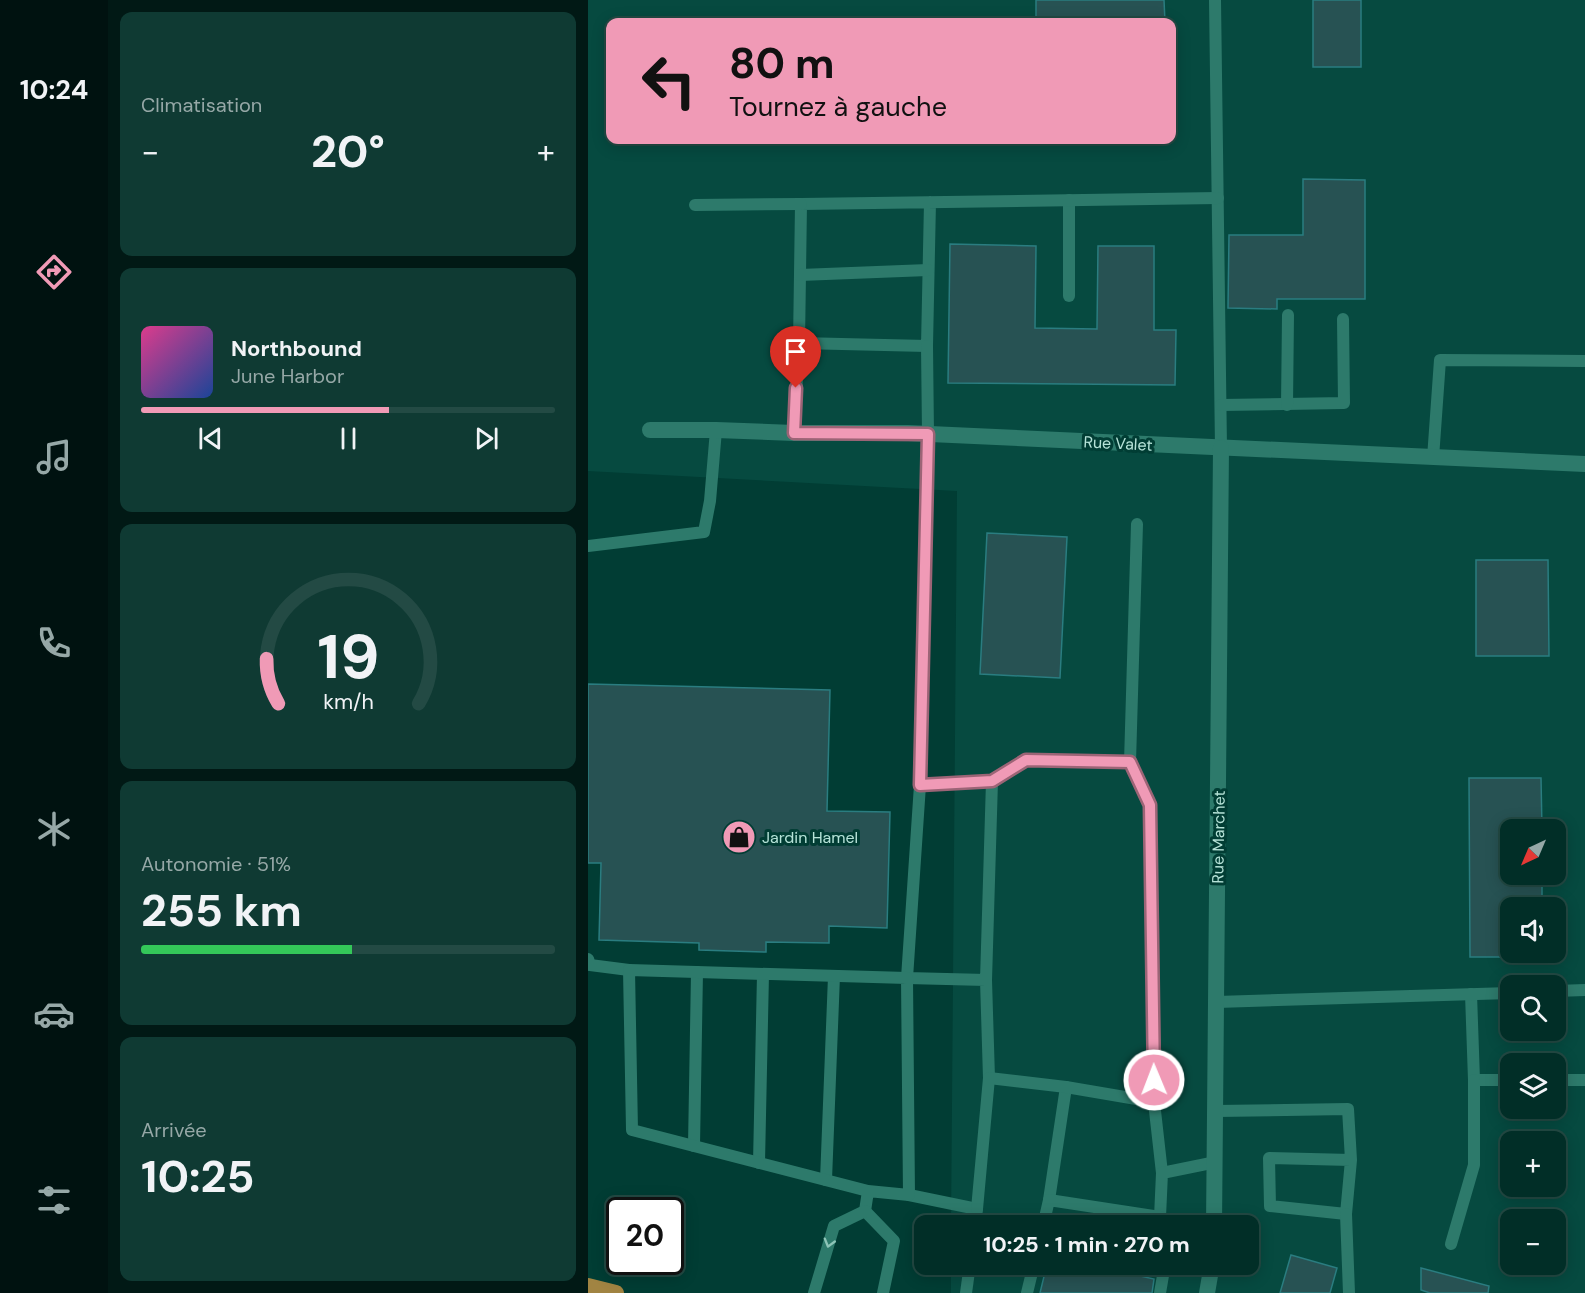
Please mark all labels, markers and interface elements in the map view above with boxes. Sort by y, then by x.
text: 80 m [729,36,835,91]
icon: left [630,42,708,120]
text: 10:24 [20,72,88,107]
text: Tournez à gauche [729,89,947,124]
text: Climatisation [141,92,262,118]
text: 20° [311,122,385,181]
text: − [141,130,159,173]
text: + [537,130,555,173]
icon: directions [33,251,75,293]
pin [770,326,821,388]
text: Northbound [231,334,362,363]
icon: arrive [779,335,812,368]
text: June Harbor [231,363,344,389]
icon: previous [194,422,227,455]
icon: pause [332,422,365,455]
icon: next [470,422,503,455]
street label: Rue Valet [1083,431,1153,456]
icon: music [33,436,75,478]
text: 19 [317,616,379,697]
icon: phone [33,622,75,664]
text: km/h [323,688,373,716]
street label: Rue Marchet [1207,790,1230,884]
icon: climate [33,808,75,850]
shop icon: Jardin Hamel [721,819,757,855]
north arrow [1500,819,1566,885]
map controls [1500,819,1566,1275]
place label: Jardin Hamel [762,827,858,848]
text: Autonomie · 51% [141,851,291,877]
text: 255 km [141,881,302,940]
button: sound [1500,897,1566,963]
button: search [1500,975,1566,1041]
icon: car [33,993,75,1035]
position arrow [1122,1048,1186,1112]
button: layers [1500,1053,1566,1119]
text: Arrivée [141,1117,207,1143]
button: + [1500,1131,1566,1197]
text: 10:25 [141,1147,254,1206]
icon: filters [33,1179,75,1221]
speed limit sign: 20 [606,1197,684,1275]
button: − [1500,1209,1566,1275]
text: 10:25 · 1 min · 270 m [983,1230,1190,1259]
one-way arrow [824,1237,836,1248]

